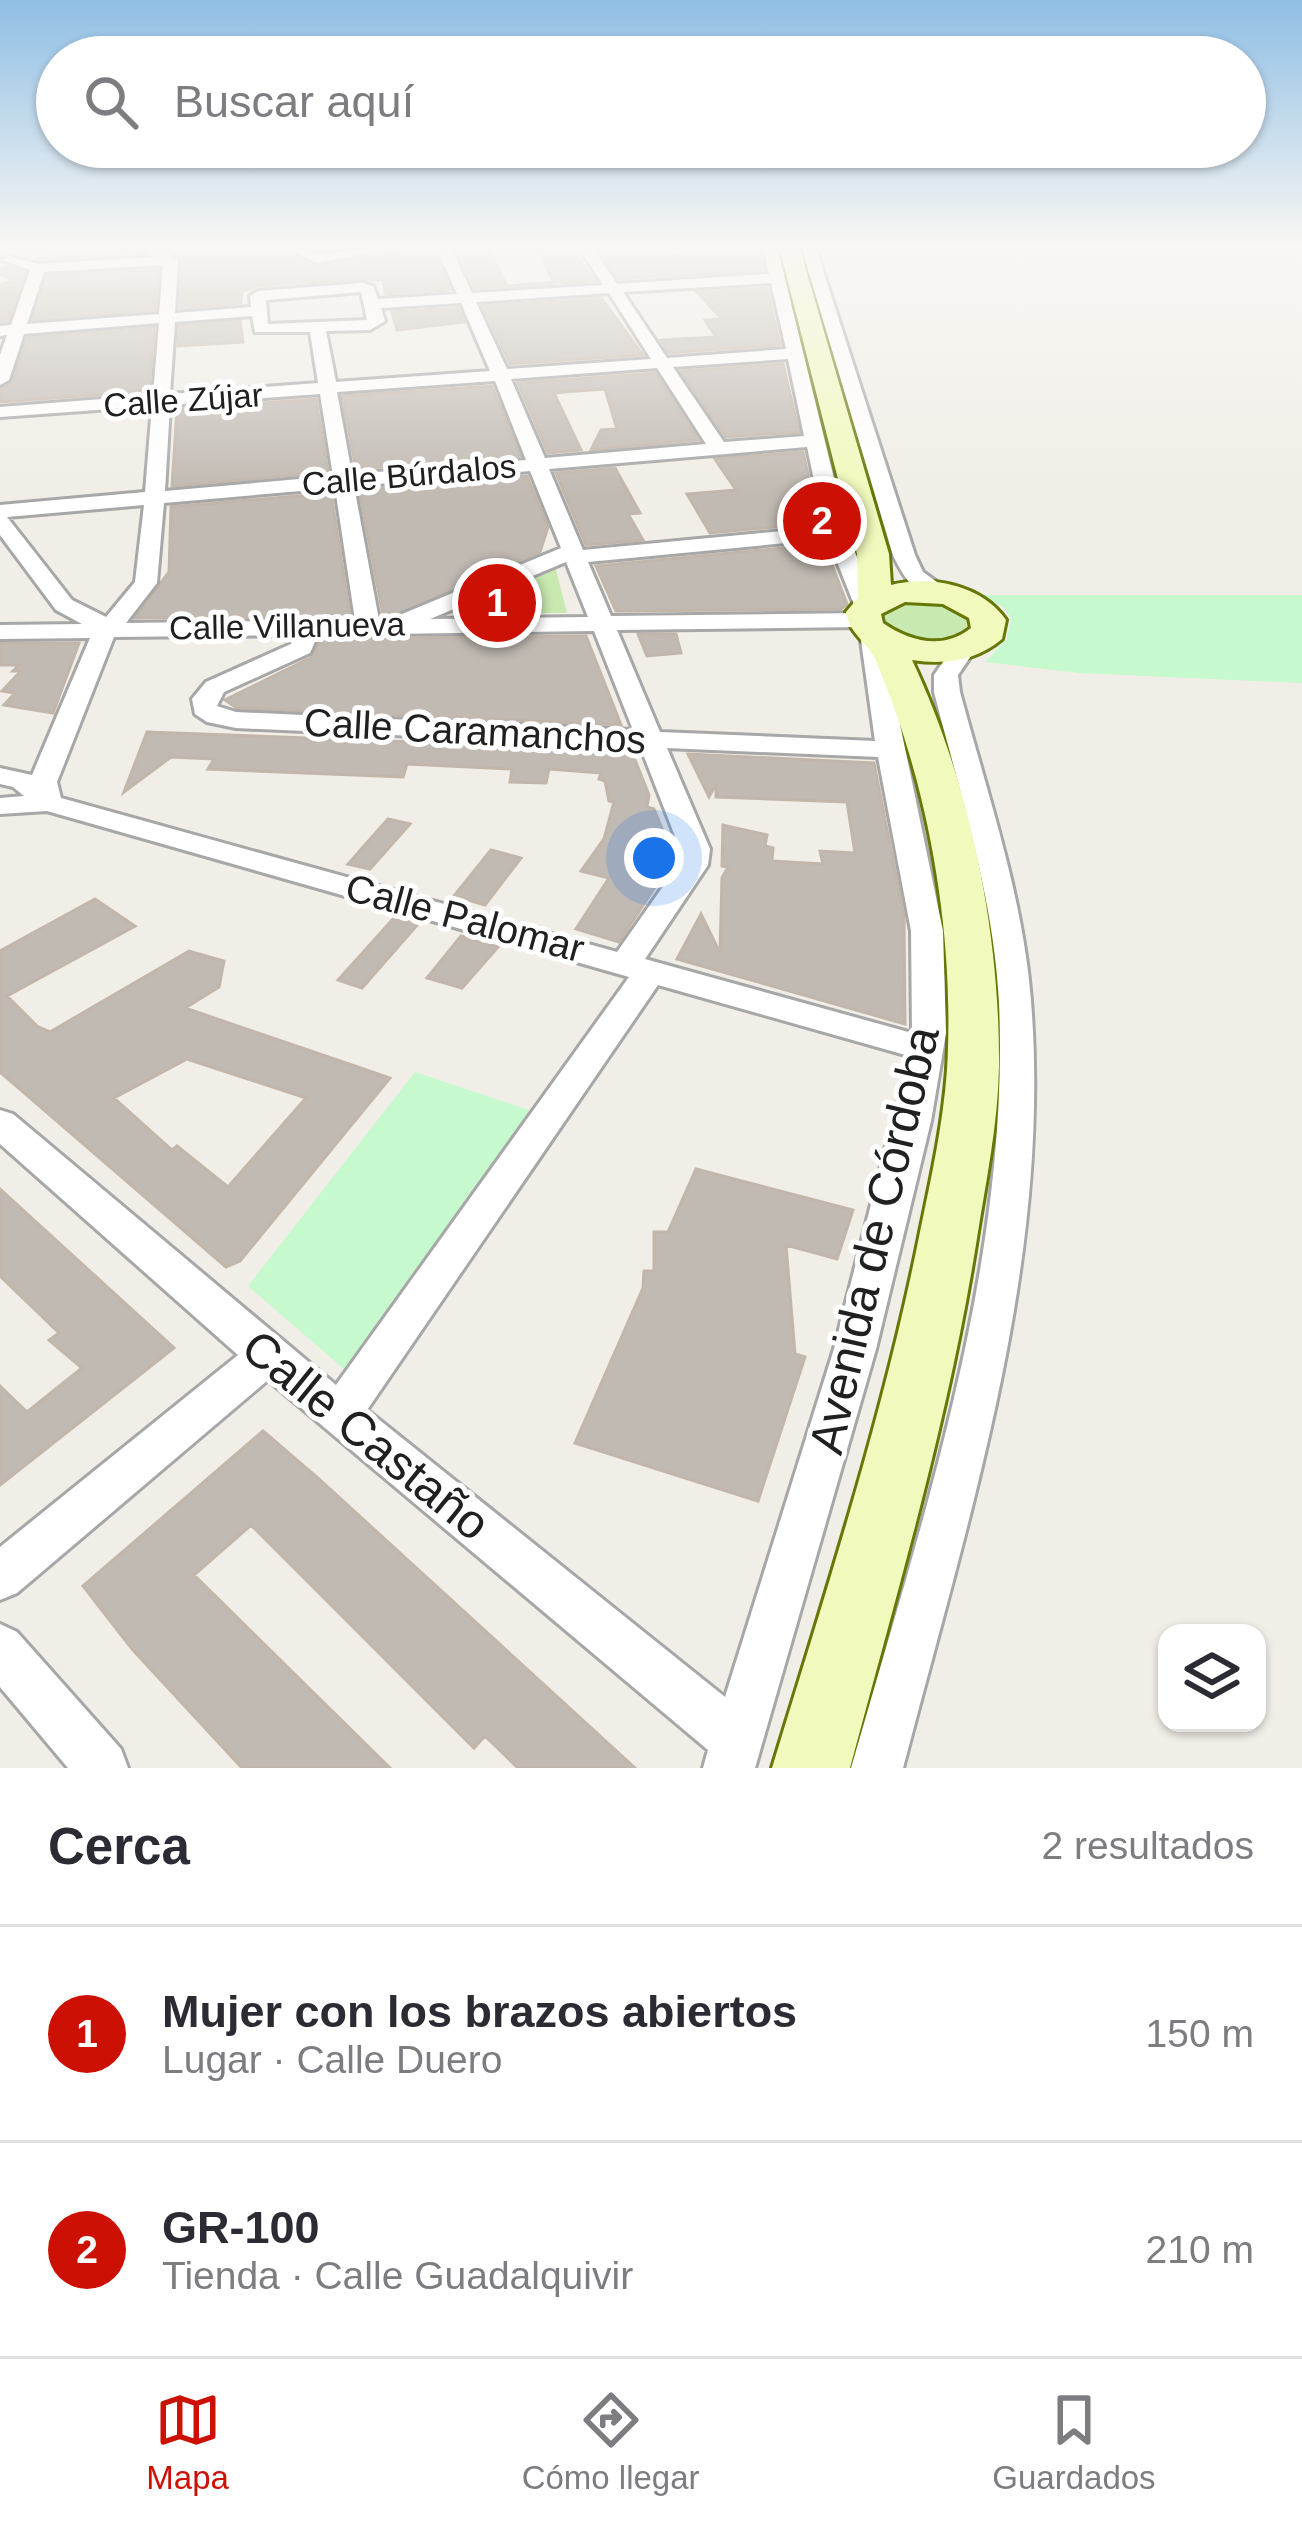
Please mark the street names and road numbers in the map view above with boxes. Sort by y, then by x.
street label: Calle Zújar [102,376,264,424]
street label: Calle Búrdalos [300,447,518,503]
street label: Calle Villanueva [169,605,406,647]
street label: Calle Caramanchos [303,701,647,761]
street label: Calle Palomar [341,866,589,970]
street label: Avenida de Córdoba [799,1021,949,1459]
street label: Calle Castaño [232,1320,500,1550]

